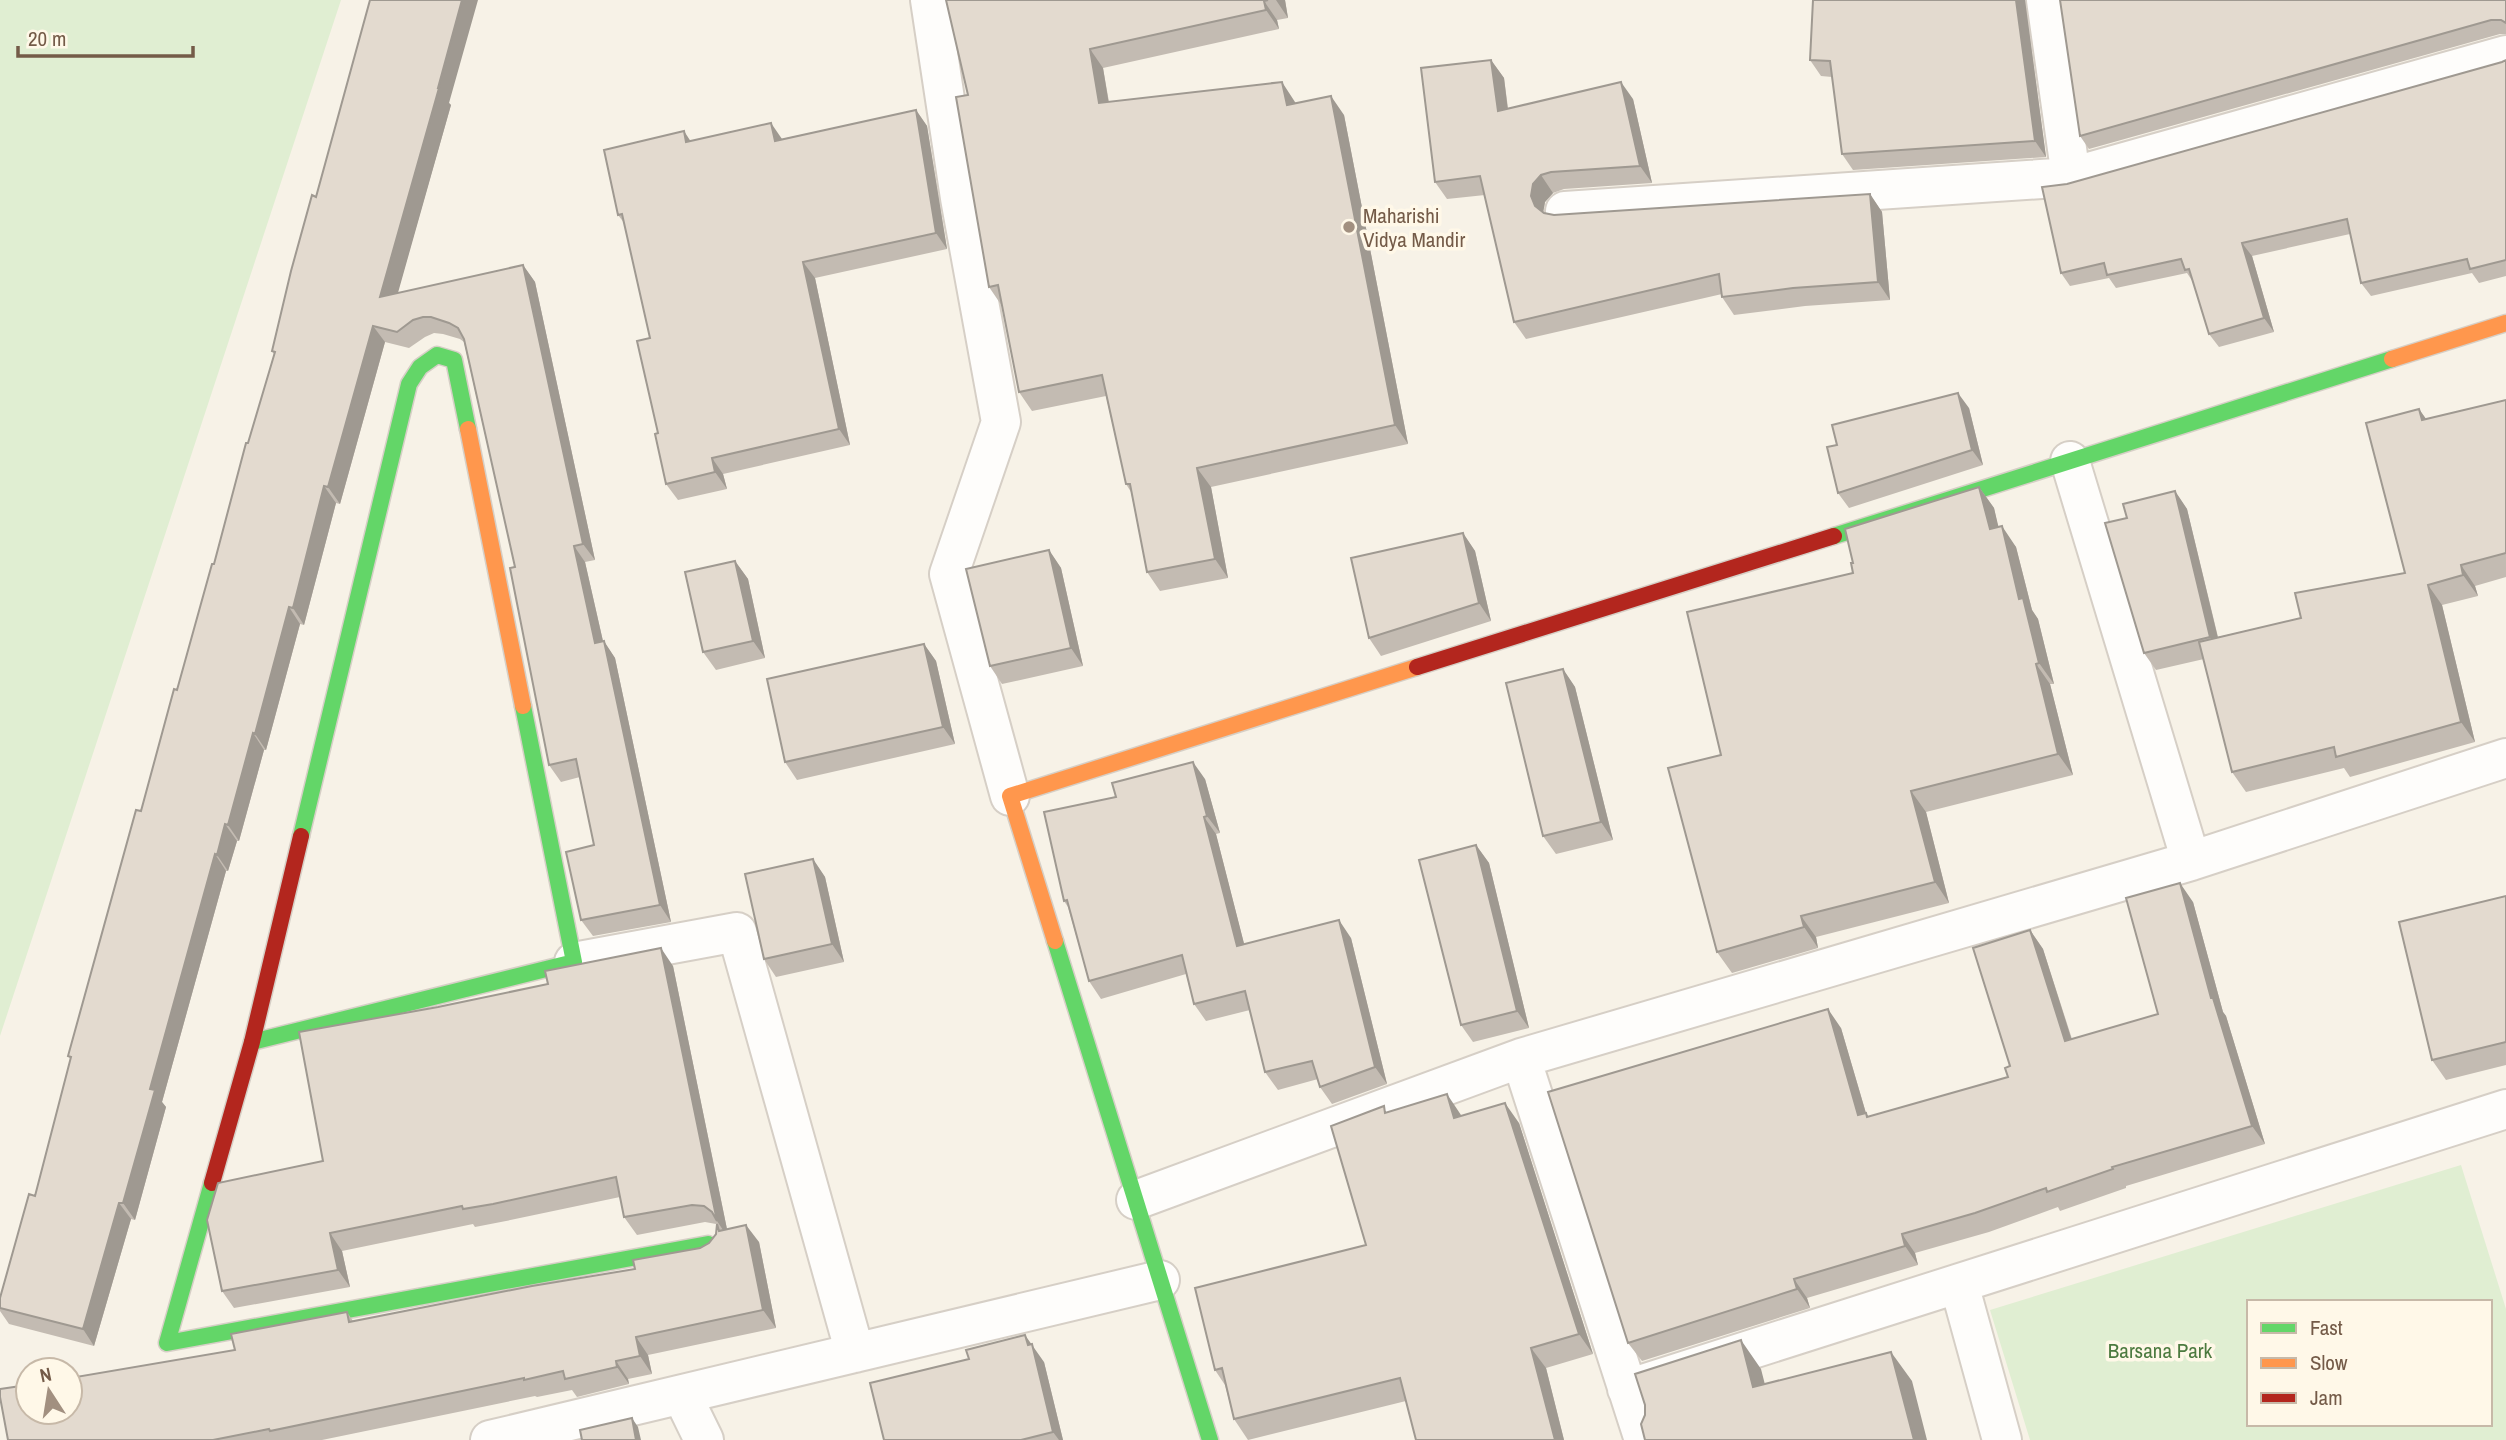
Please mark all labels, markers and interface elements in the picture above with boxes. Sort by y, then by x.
scale bar [18,14,192,58]
text: 20 m [28,24,66,53]
place label: Maharishi Vidya Mandir [1363,201,1465,254]
marker: Maharishi Vidya Mandir [1341,219,1357,235]
legend [2247,1300,2492,1426]
text: Fast [2310,1313,2343,1342]
park label: Barsana Park [2108,1336,2213,1365]
text: Slow [2310,1348,2348,1377]
north arrow [14,1356,84,1426]
text: N [37,1360,54,1388]
text: Jam [2310,1383,2343,1412]

